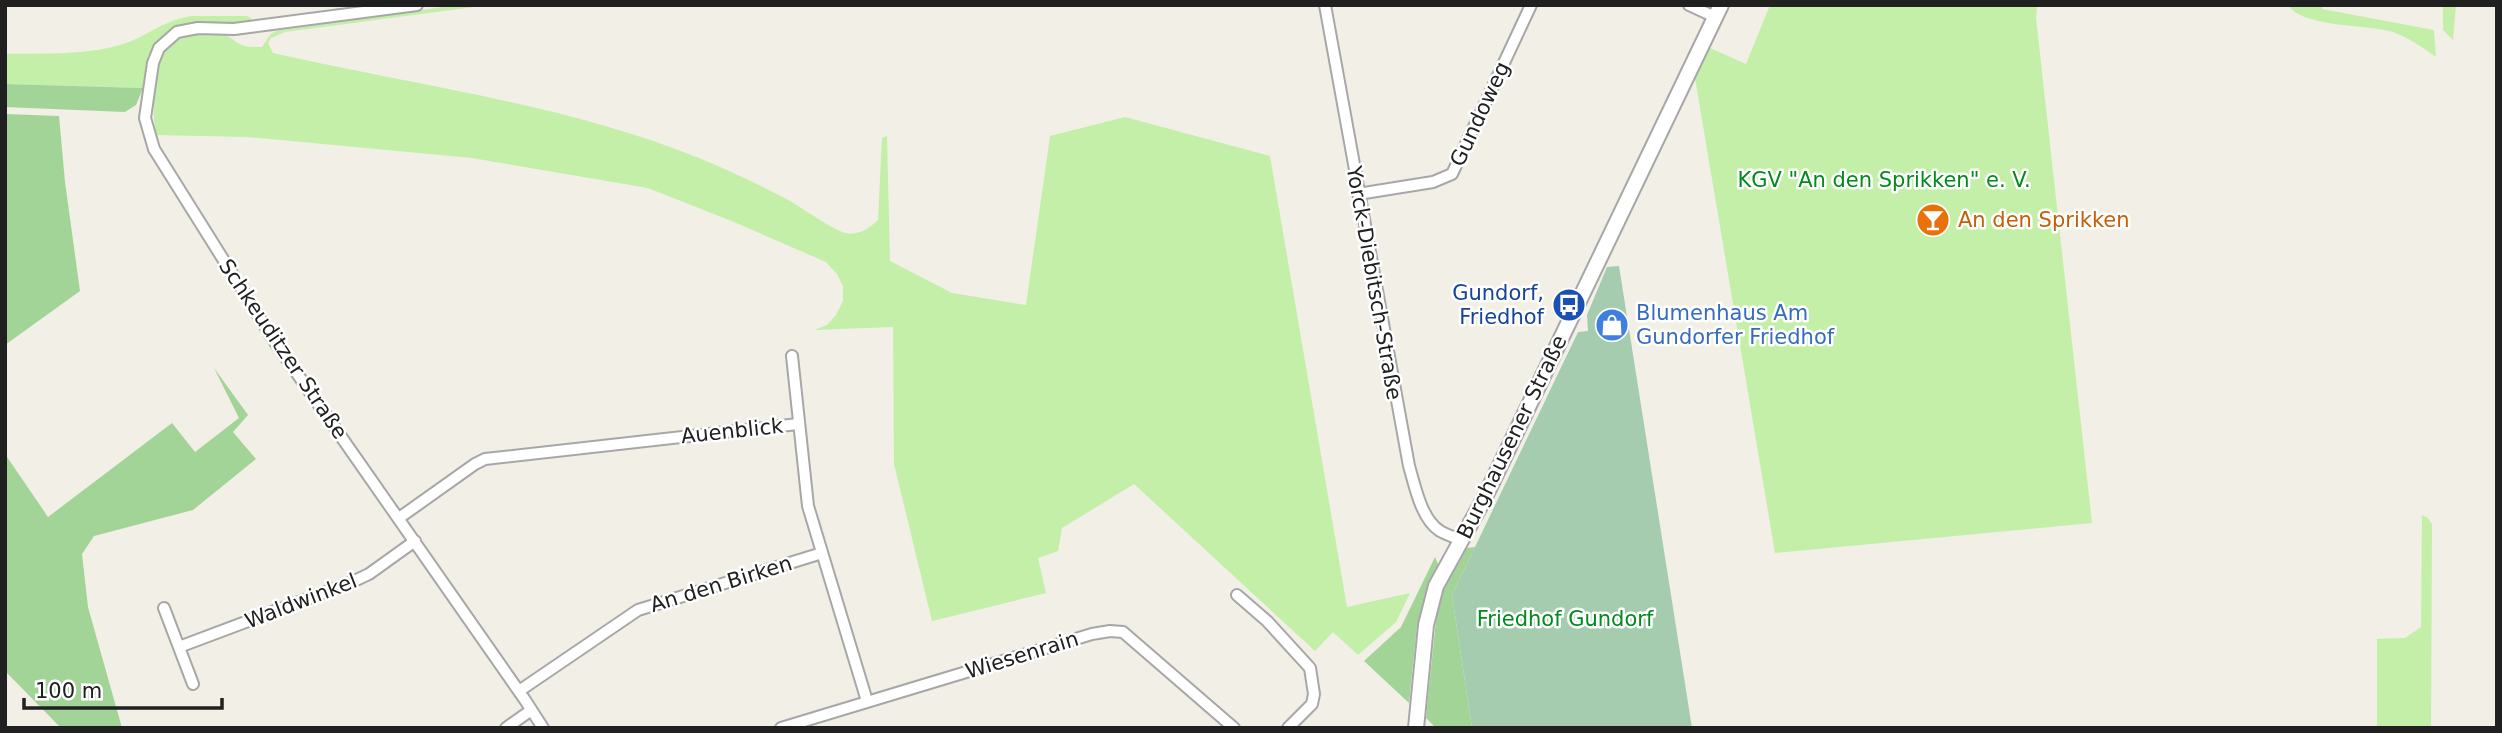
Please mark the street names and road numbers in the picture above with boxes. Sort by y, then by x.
street label: Gundoweg [1445,58,1515,170]
street label: Yorck-Diebitsch-Straße [1341,163,1406,402]
street label: Schkeuditzer Straße [214,255,352,443]
street label: Burghausener Straße [1452,331,1572,543]
street label: Auenblick [680,414,785,448]
street label: An den Birken [647,551,795,617]
street label: Waldwinkel [242,569,360,633]
street label: Wiesenrain [963,626,1081,684]

